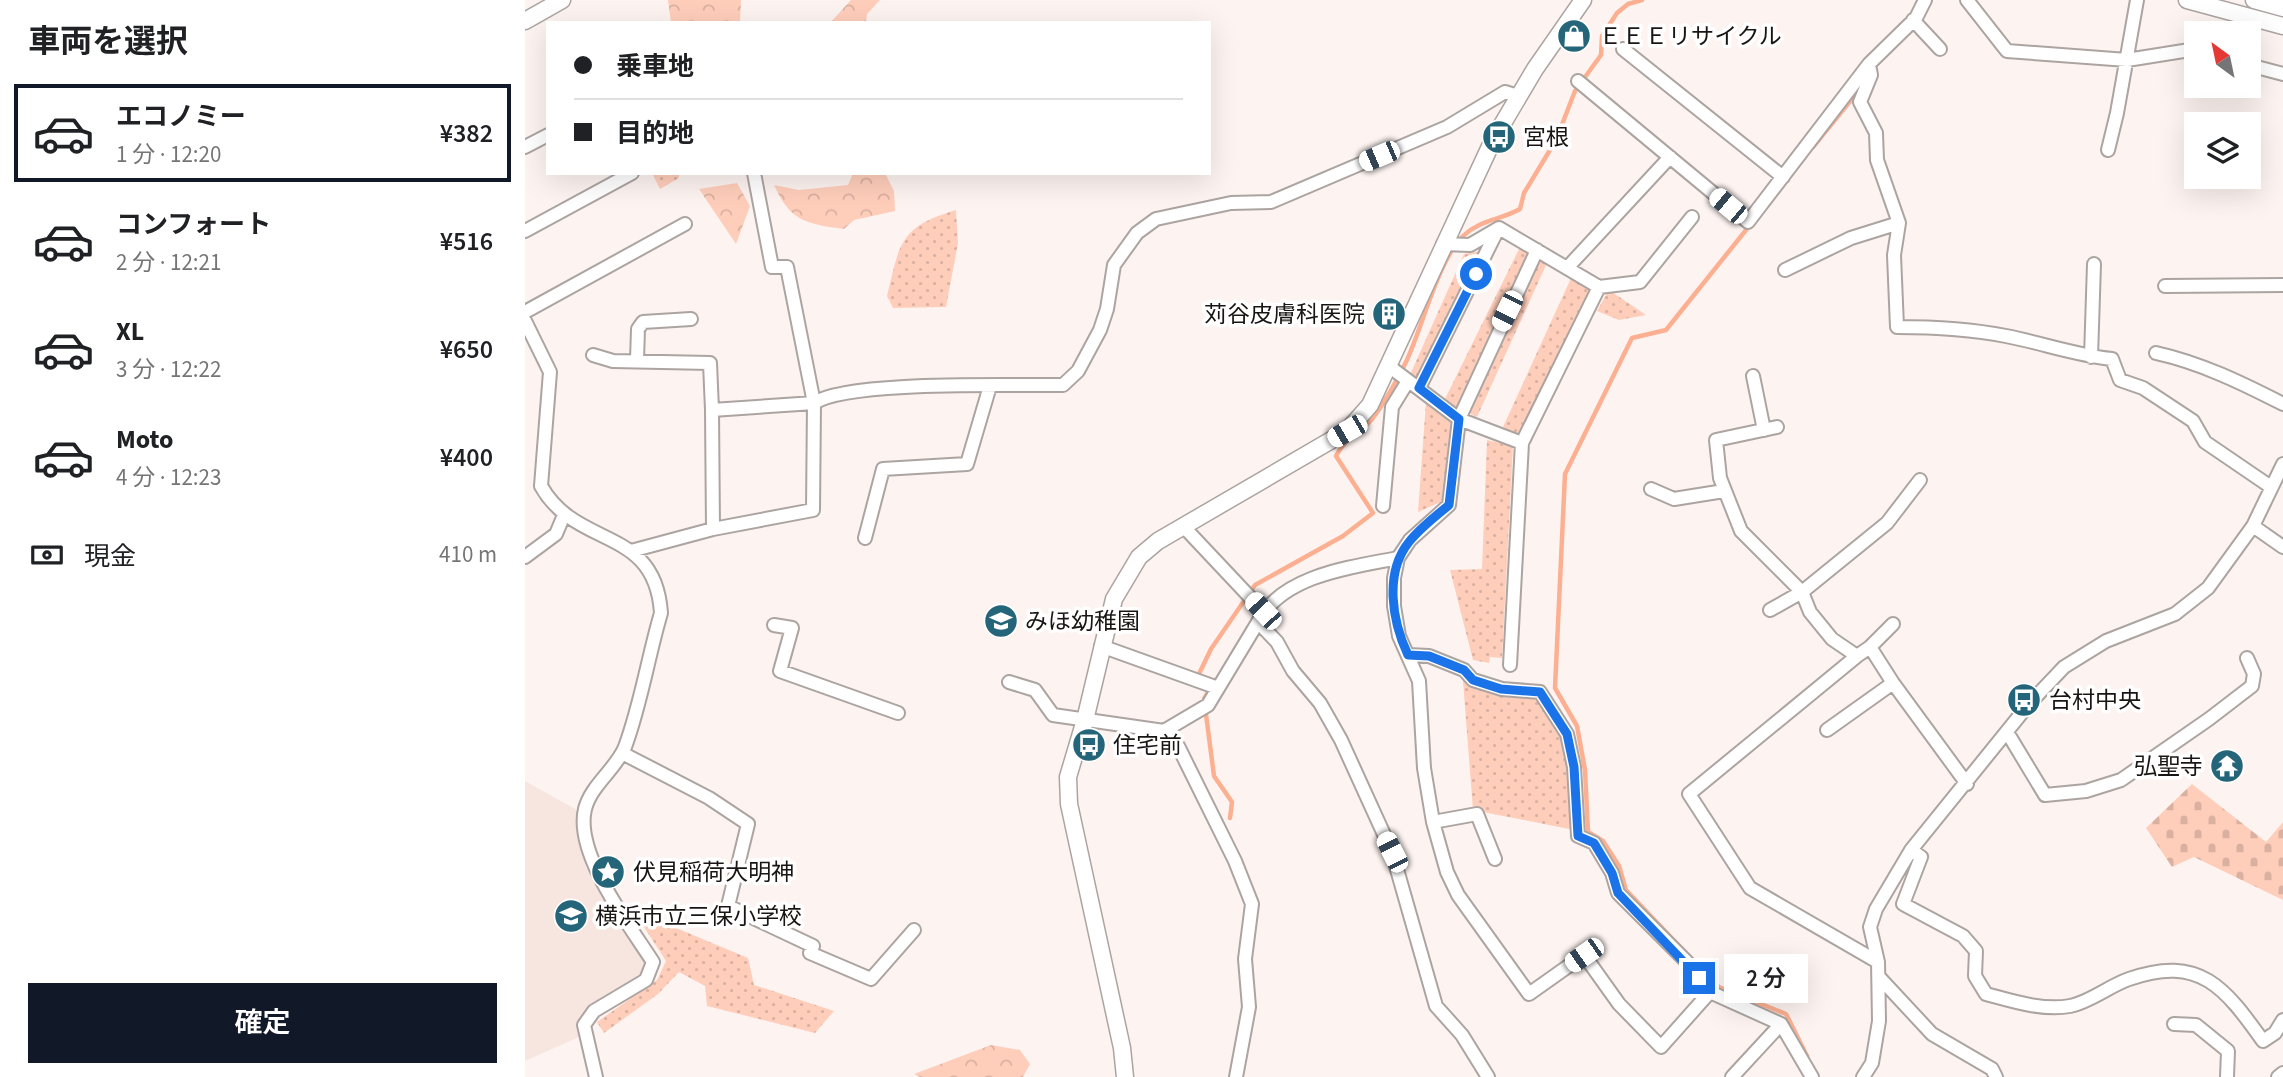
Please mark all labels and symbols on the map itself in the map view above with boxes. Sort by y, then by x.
shop icon: ＥＥＥリサイクル [1555,17,1593,55]
place label: ＥＥＥリサイクル [1599,20,1782,53]
north arrow [2184,21,2261,98]
bus stop icon: 宮根 [1480,118,1518,156]
place label: 宮根 [1523,121,1569,154]
car [1356,138,1403,174]
car [1706,184,1751,228]
route start [1460,258,1492,290]
car [1489,288,1526,334]
building icon: 苅谷皮膚科医院 [1370,295,1408,333]
place label: 苅谷皮膚科医院 [1204,298,1365,331]
car [1324,411,1371,451]
car [1241,588,1286,634]
school or university icon: みほ幼稚園 [982,602,1020,640]
place label: みほ幼稚園 [1025,605,1140,638]
bus stop icon: 台村中央 [2005,681,2043,719]
place label: 台村中央 [2049,684,2141,717]
bus stop icon: 住宅前 [1070,726,1108,764]
place label: 住宅前 [1113,729,1182,762]
temple icon: 弘聖寺 [2208,747,2246,785]
place label: 弘聖寺 [2134,750,2203,783]
car [1374,829,1411,875]
place icon: 伏見稲荷大明神 [589,853,627,891]
place label: 伏見稲荷大明神 [633,856,794,889]
school or university icon: 横浜市立三保小学校 [552,897,590,935]
place label: 横浜市立三保小学校 [595,900,802,933]
car [1561,934,1608,976]
callout: 2 分 [1723,954,1807,1002]
route end [1683,962,1715,994]

